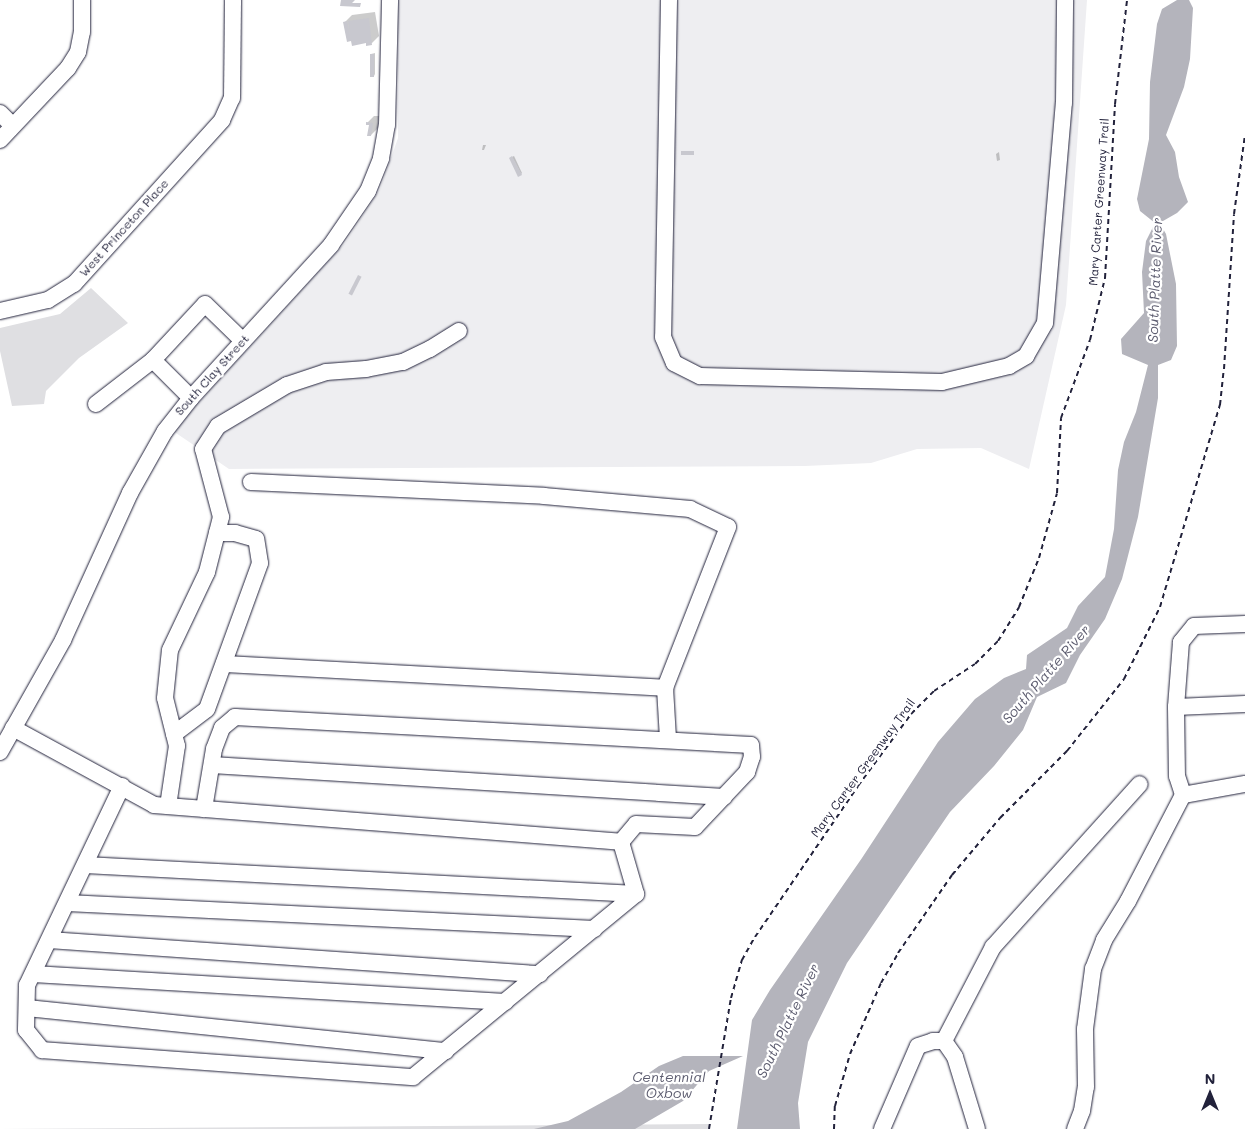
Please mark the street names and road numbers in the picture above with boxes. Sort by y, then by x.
street label: Mary Carter Greenway Trail [1086,118,1112,286]
street label: West Princeton Place [76,176,172,280]
street label: South Clay Street [172,332,252,418]
street label: Mary Carter Greenway Trail [808,696,918,840]

